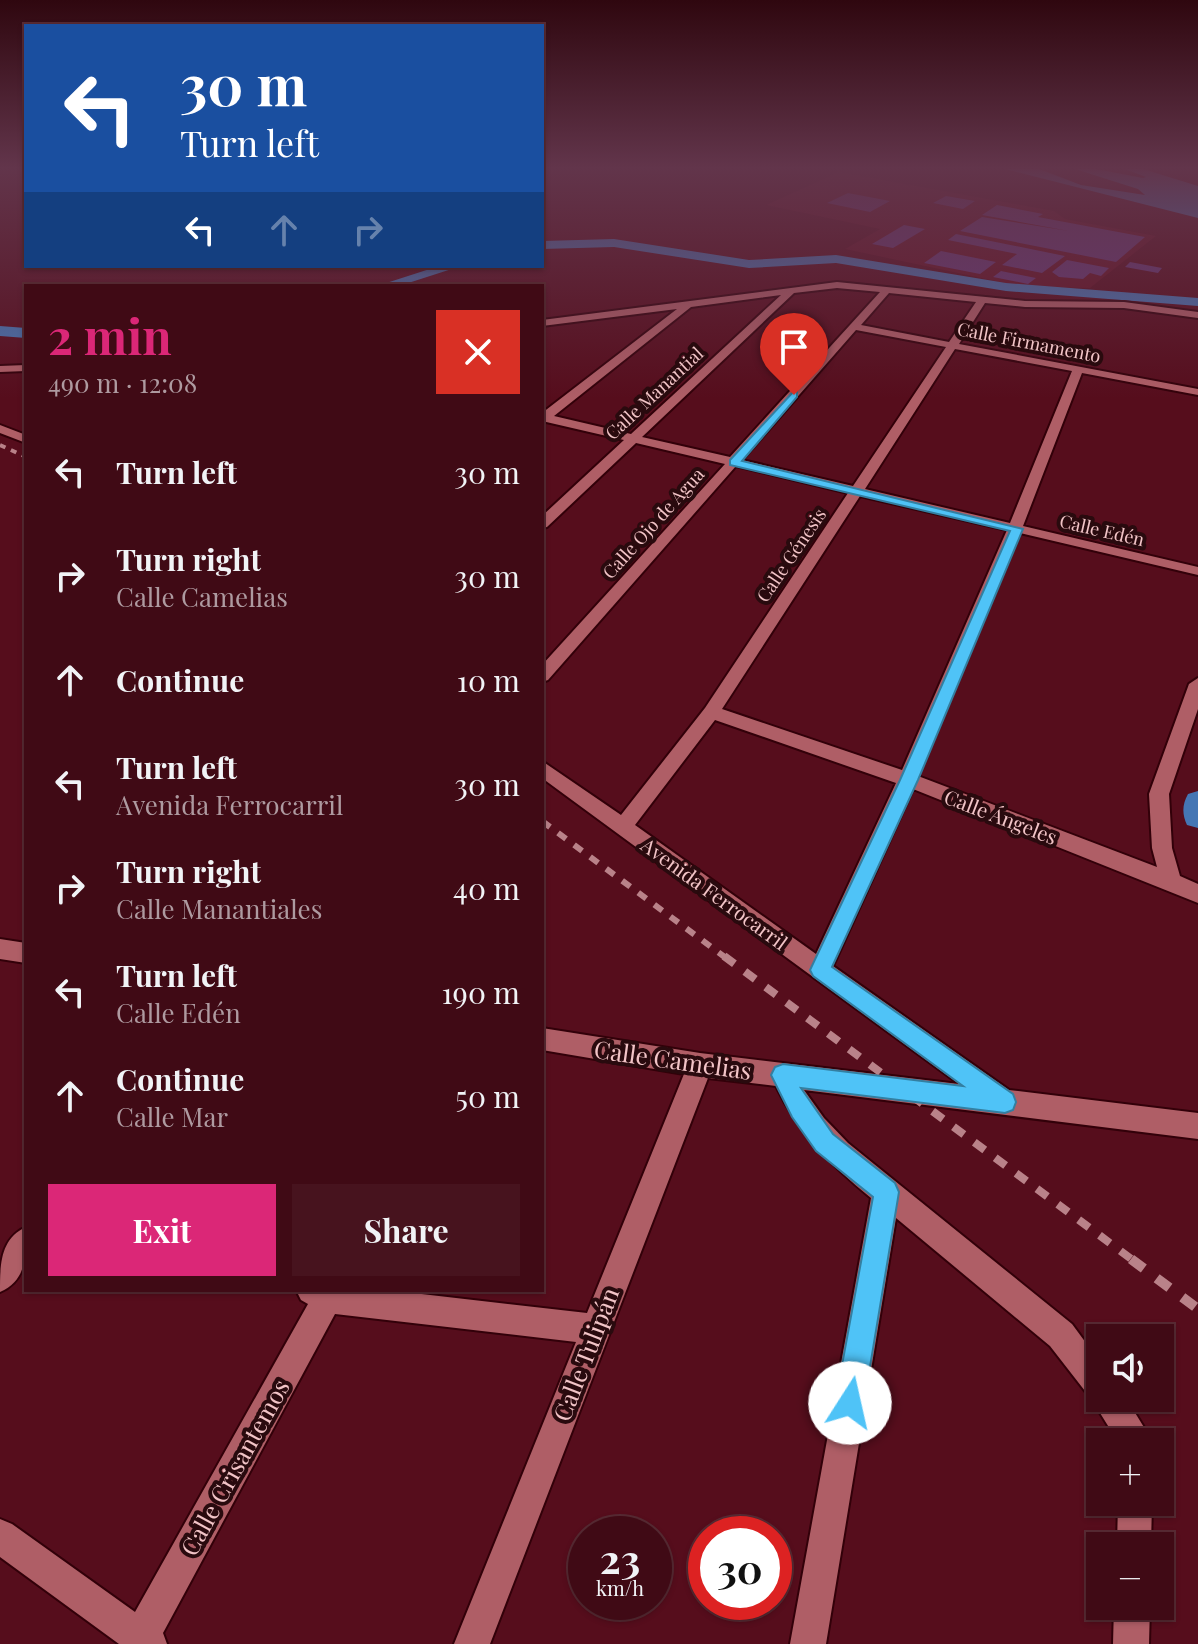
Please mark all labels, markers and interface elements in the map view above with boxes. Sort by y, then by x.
text: 30 m [180,46,307,121]
icon: left [48,56,152,160]
text: Turn left [180,118,319,166]
icon: left [178,208,222,252]
icon: ahead [262,208,306,252]
icon: right [346,208,390,252]
text: 2 min [48,303,172,367]
button: close [436,310,520,394]
pin [760,313,828,395]
street label: Calle Firmamento [955,316,1103,368]
icon: arrive [772,325,816,369]
street label: Calle Manantial [600,341,708,445]
text: 490 m · 12:08 [48,365,197,400]
icon: left [48,450,92,494]
text: Turn left [116,452,237,492]
text: 30 m [454,452,520,492]
street label: Calle Ojo de Agua [597,462,709,584]
street label: Calle Génesis [751,504,831,606]
street label: Calle Edén [1057,509,1147,551]
text: Turn right [116,539,261,579]
icon: right [48,554,92,598]
text: 30 m [454,556,520,596]
text: Calle Camelias [116,579,288,614]
icon: ahead [48,658,92,702]
text: Continue [116,660,244,700]
text: 10 m [457,660,520,700]
text: Turn left [116,747,237,787]
icon: left [48,762,92,806]
text: 30 m [454,764,520,804]
street label: Calle Ángeles [941,782,1061,850]
text: Avenida Ferrocarril [116,787,343,822]
street label: Avenida Ferrocarril [636,830,794,955]
text: Turn right [116,851,261,891]
icon: right [48,866,92,910]
text: 40 m [453,868,520,908]
text: Calle Manantiales [116,891,322,926]
text: Turn left [116,955,237,995]
icon: left [48,970,92,1014]
text: 190 m [442,972,520,1012]
text: Calle Edén [116,995,241,1030]
street label: Calle Camelias [592,1032,754,1086]
text: Continue [116,1059,244,1099]
icon: ahead [48,1074,92,1118]
text: 50 m [455,1076,520,1116]
text: Calle Mar [116,1099,228,1134]
button: Exit [48,1184,276,1276]
button: Share [292,1184,520,1276]
street label: Calle Tulipán [545,1283,625,1425]
map controls [1086,1324,1174,1620]
button: sound [1086,1324,1174,1412]
position arrow [808,1361,892,1445]
street label: Calle Crisantemos [172,1373,296,1561]
button: + [1086,1428,1174,1516]
speed limit sign: 30 [688,1516,792,1620]
text: 23 [600,1531,640,1584]
button: − [1086,1532,1174,1620]
text: km/h [596,1574,644,1601]

